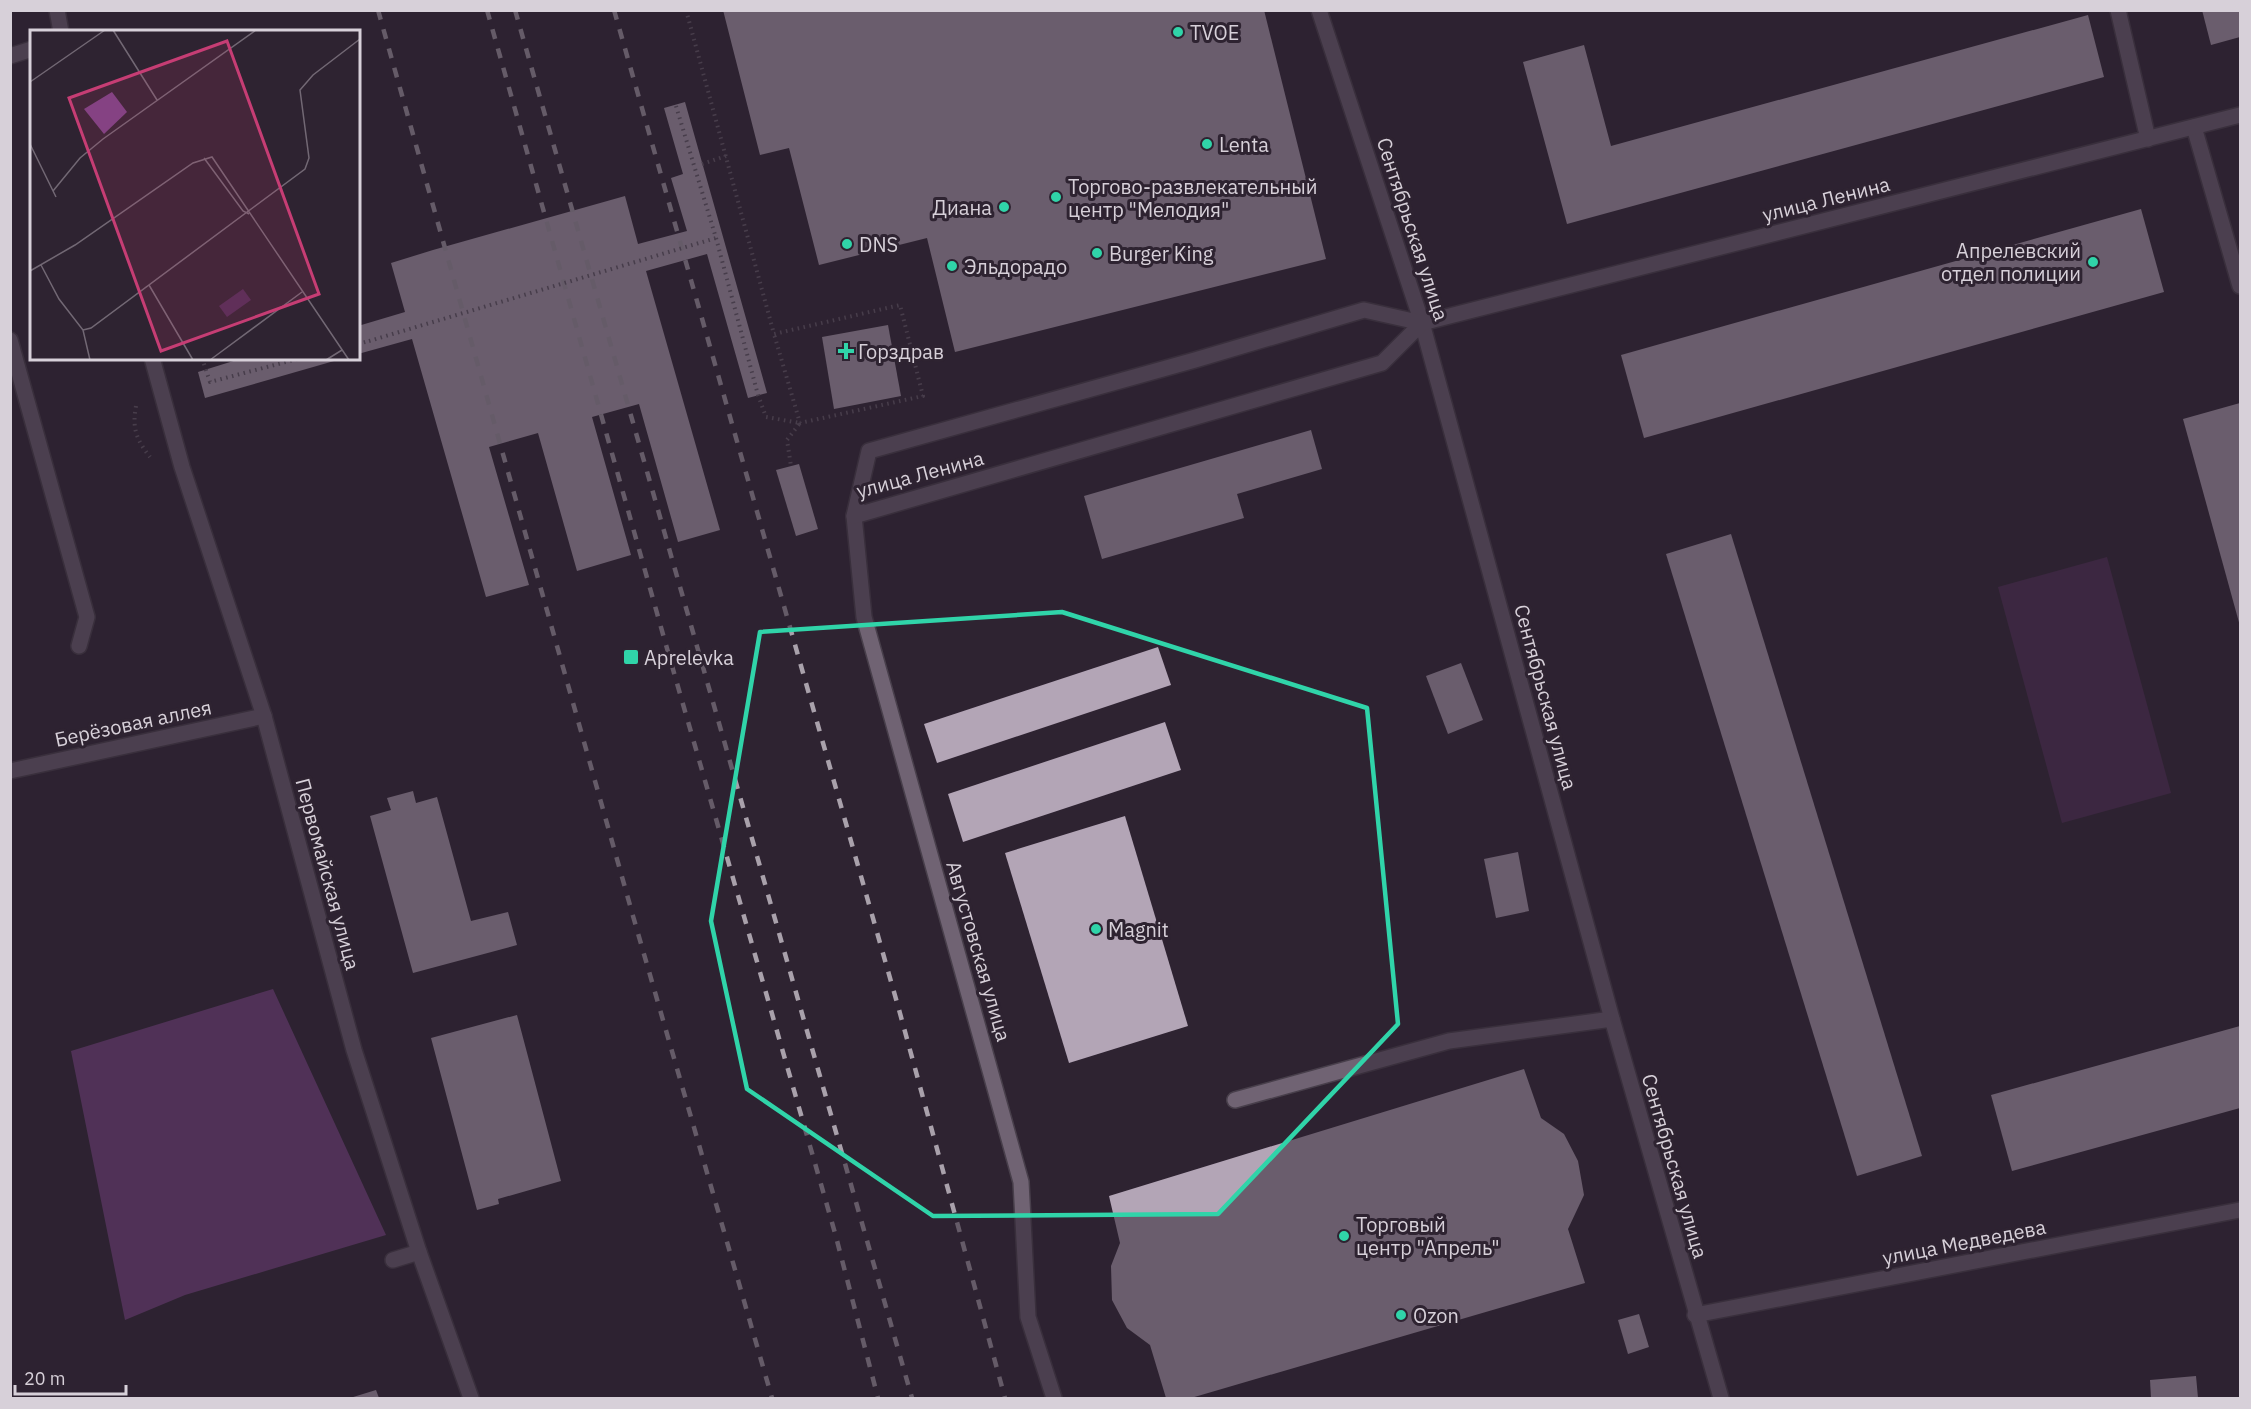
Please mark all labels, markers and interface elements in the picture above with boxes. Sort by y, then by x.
place label: TVOE [1190,19,1239,46]
marker: TVOE [1171,25,1185,39]
inset map [30,30,360,360]
place label: Lenta [1219,131,1269,158]
street label: Сентябрьская улица [1371,134,1455,324]
marker: Lenta [1200,137,1214,151]
street label: улица Ленина [1759,170,1893,228]
place label: Торгово-развлекательный центр "Мелодия" [1068,173,1318,223]
marker: Торгово-развлекательный центр "Мелодия" [1049,190,1063,204]
place label: Диана [933,194,992,221]
marker: Диана [997,200,1011,214]
place label: DNS [859,231,898,258]
marker: DNS [840,237,854,251]
place label: Апрелевский отдел полиции [1941,237,2081,287]
place label: Burger King [1109,240,1214,267]
marker: Burger King [1090,246,1104,260]
place label: Эльдорадо [964,253,1067,280]
marker: Апрелевский отдел полиции [2086,255,2100,269]
marker: Эльдорадо [945,259,959,273]
place label: Горздрав [858,338,944,365]
marker: Горздрав [839,344,853,358]
street label: улица Ленина [853,444,987,504]
street label: Сентябрьская улица [1508,601,1584,793]
place label: Aprelevka [644,644,734,671]
marker: Aprelevka [622,648,640,666]
street label: Берёзовая аллея [52,693,214,753]
street label: Первомайская улица [289,775,367,973]
street label: Августовская улица [940,858,1018,1045]
place label: Magnit [1108,916,1169,943]
marker: Magnit [1089,922,1103,936]
street label: Сентябрьская улица [1636,1071,1714,1262]
place label: Торговый центр "Апрель" [1356,1211,1500,1261]
street label: улица Медведева [1880,1213,2048,1271]
marker: Торговый центр "Апрель" [1337,1229,1351,1243]
place label: Ozon [1413,1302,1459,1329]
marker: Ozon [1394,1308,1408,1322]
scale bar [15,1358,126,1396]
text: 20 m [24,1367,66,1390]

